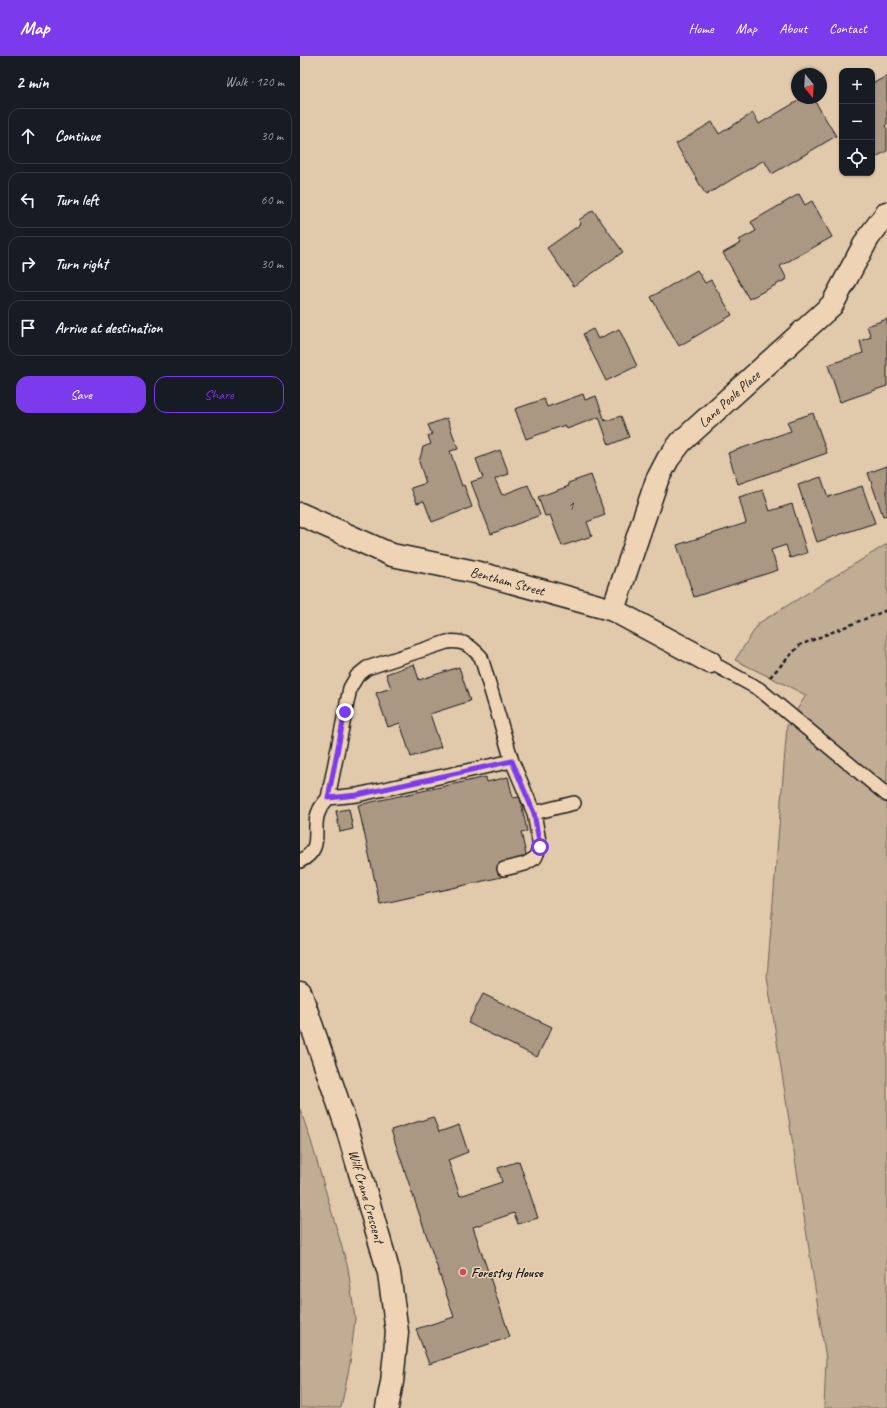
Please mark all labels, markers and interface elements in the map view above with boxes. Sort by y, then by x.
text: Map [20,16,50,40]
text: Home [688,20,714,37]
text: Map [736,20,757,37]
text: About [779,20,807,37]
text: Contact [829,20,867,37]
north arrow [791,68,827,104]
map controls [839,68,875,176]
button: + [839,68,875,104]
text: 2 min [16,72,49,93]
text: Walk · 120 m [225,74,284,90]
button: − [839,104,875,140]
icon: ahead [17,125,39,147]
text: Continue [55,127,100,146]
text: 30 m [261,128,283,144]
button: locate [839,140,875,176]
icon: left [17,189,39,211]
text: Turn left [55,191,98,210]
text: 60 m [261,192,283,208]
icon: right [17,253,39,275]
text: Turn right [55,255,108,274]
text: 30 m [261,256,283,272]
icon: arrive [17,317,39,339]
text: Arrive at destination [55,319,162,338]
street label: Lane Poole Place [695,365,764,431]
button: Save [16,376,146,413]
button: Share [154,376,284,413]
house number: 1 [568,498,574,514]
street label: Bentham Street [469,563,548,600]
route end [336,703,354,721]
route start [531,838,549,856]
street label: Wilf Crane Crescent [345,1148,389,1247]
place label: Forestry House [471,1264,544,1281]
marker: Forestry House [458,1267,468,1277]

